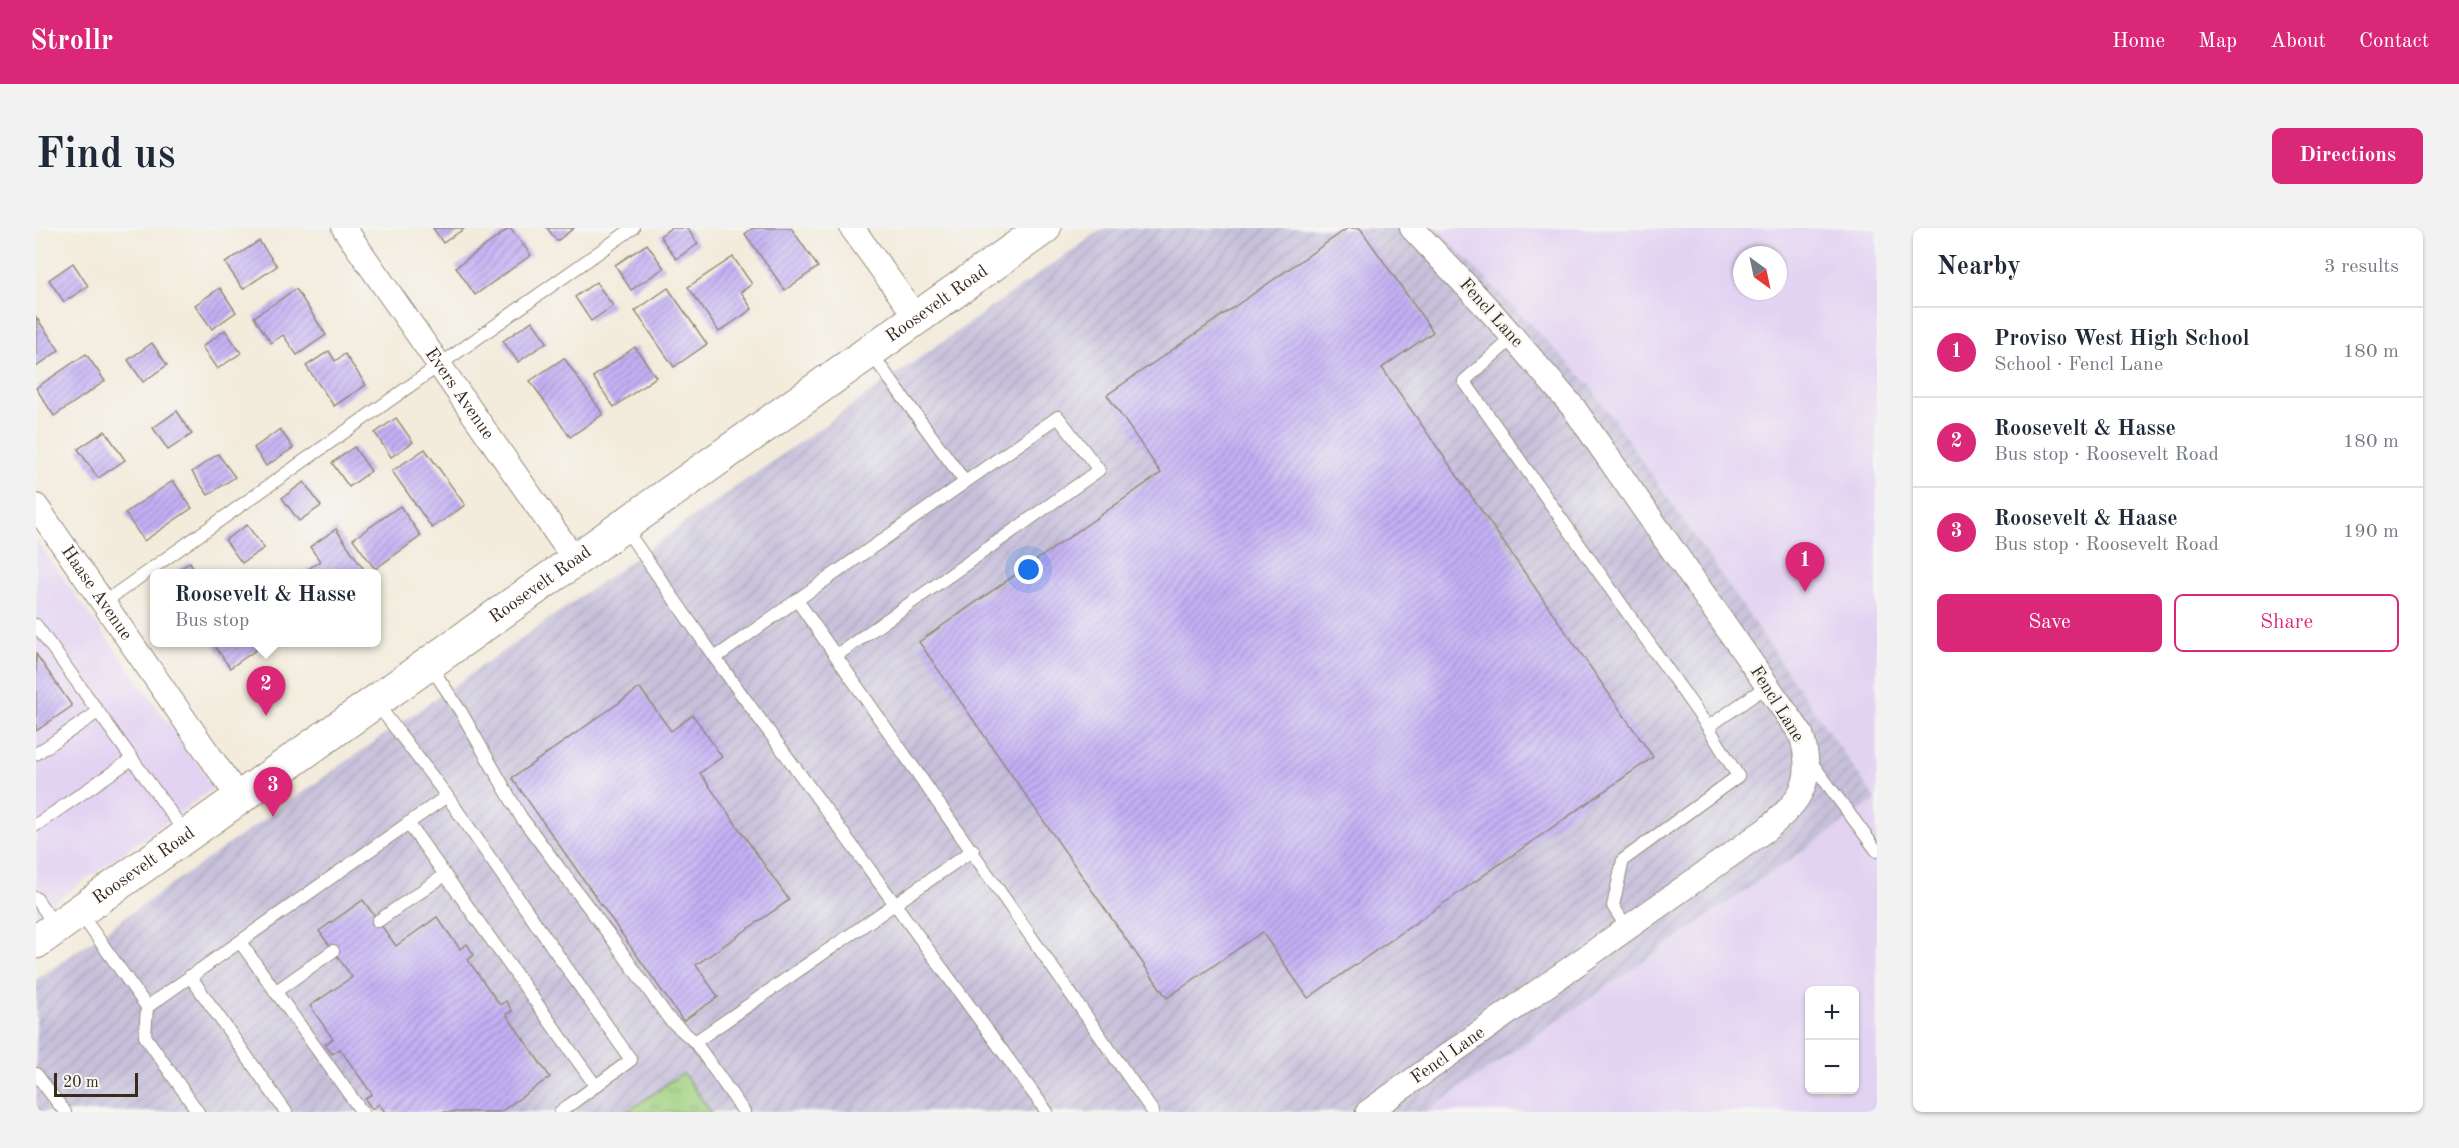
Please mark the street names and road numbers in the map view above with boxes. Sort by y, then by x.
street label: Roosevelt Road [883,262,991,346]
street label: Fencl Lane [1456,275,1526,351]
street label: Evers Avenue [421,345,497,443]
street label: Haase Avenue [58,543,135,643]
street label: Roosevelt Road [486,543,595,627]
street label: Fencl Lane [1747,663,1807,745]
street label: Roosevelt Road [89,824,198,908]
street label: Fencl Lane [1408,1023,1488,1087]

